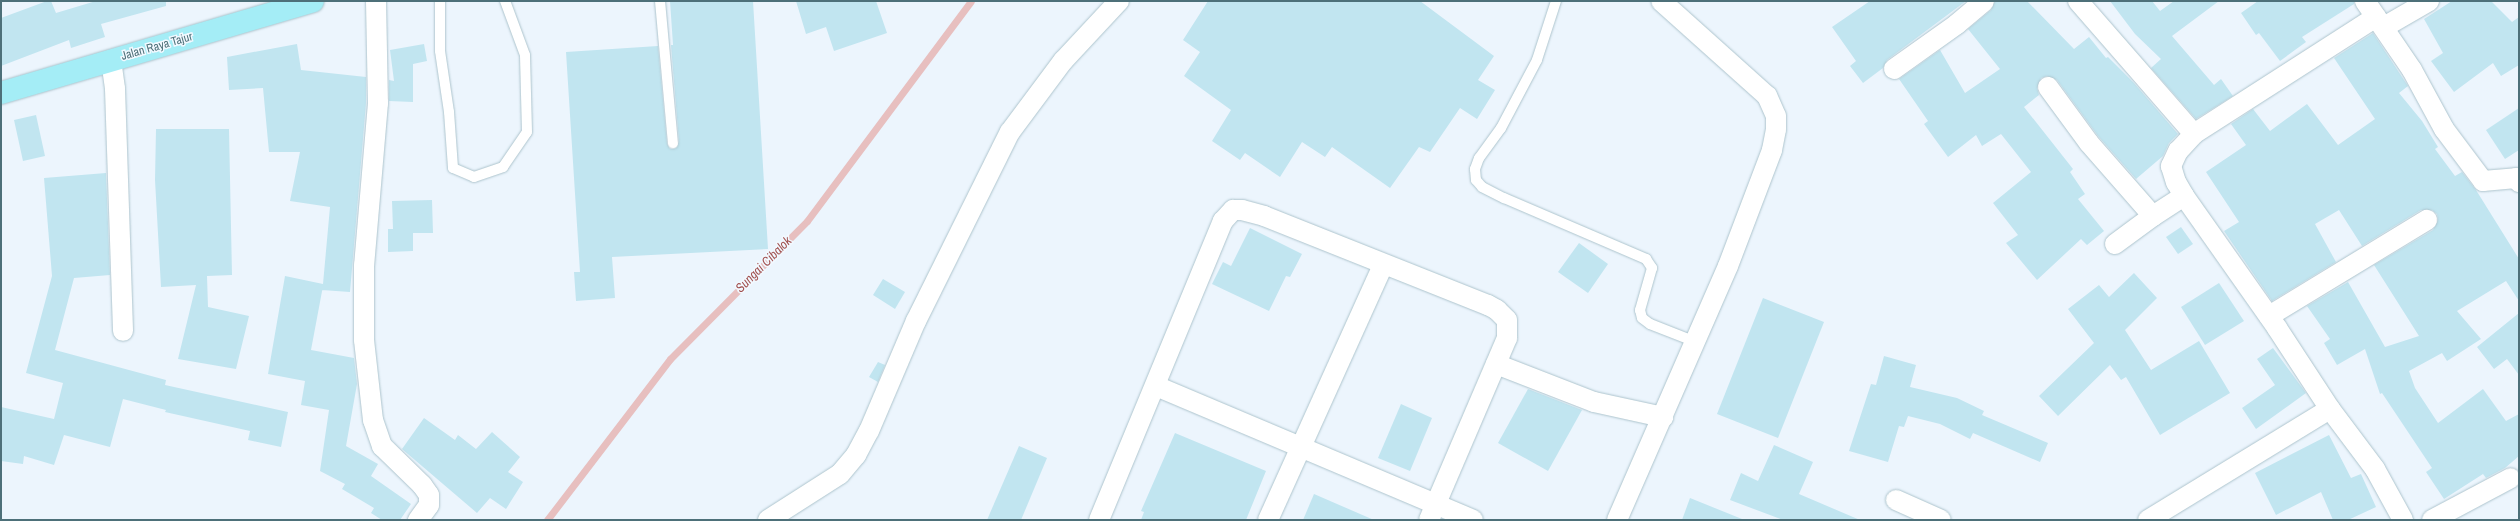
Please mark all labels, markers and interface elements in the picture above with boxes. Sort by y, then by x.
street label: Jalan Raya Tajur [120,30,194,64]
water label: Sungai Cibalok [733,234,795,296]

